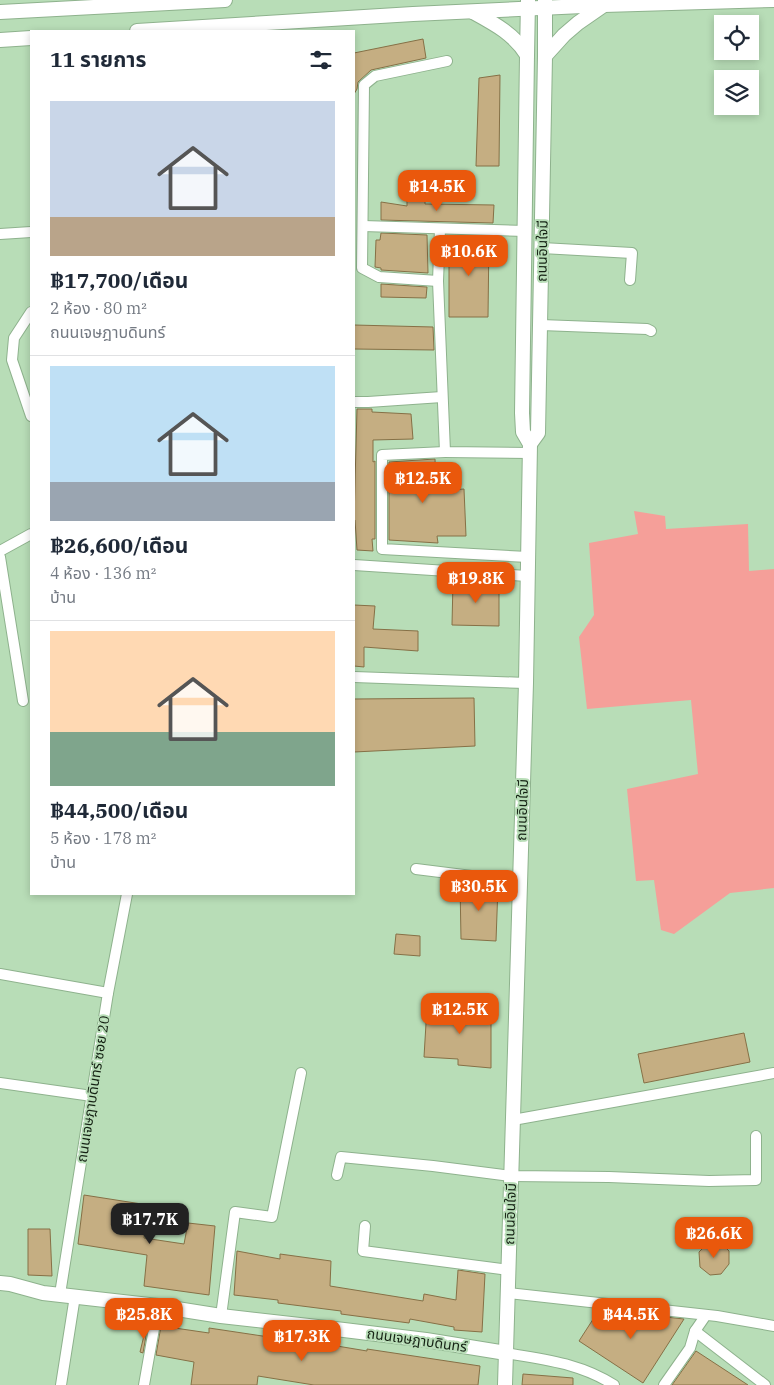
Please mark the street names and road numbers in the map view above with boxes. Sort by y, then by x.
street label: ถนนอินใจมี [532,220,552,282]
street label: ถนนอินใจมี [512,779,532,841]
street label: ถนนเจษฎาบดินทร์ ซอย 20 [73,1014,113,1164]
street label: ถนนอินใจมี [500,1183,520,1245]
street label: ถนนเจษฎาบดินทร์ [366,1324,469,1356]

